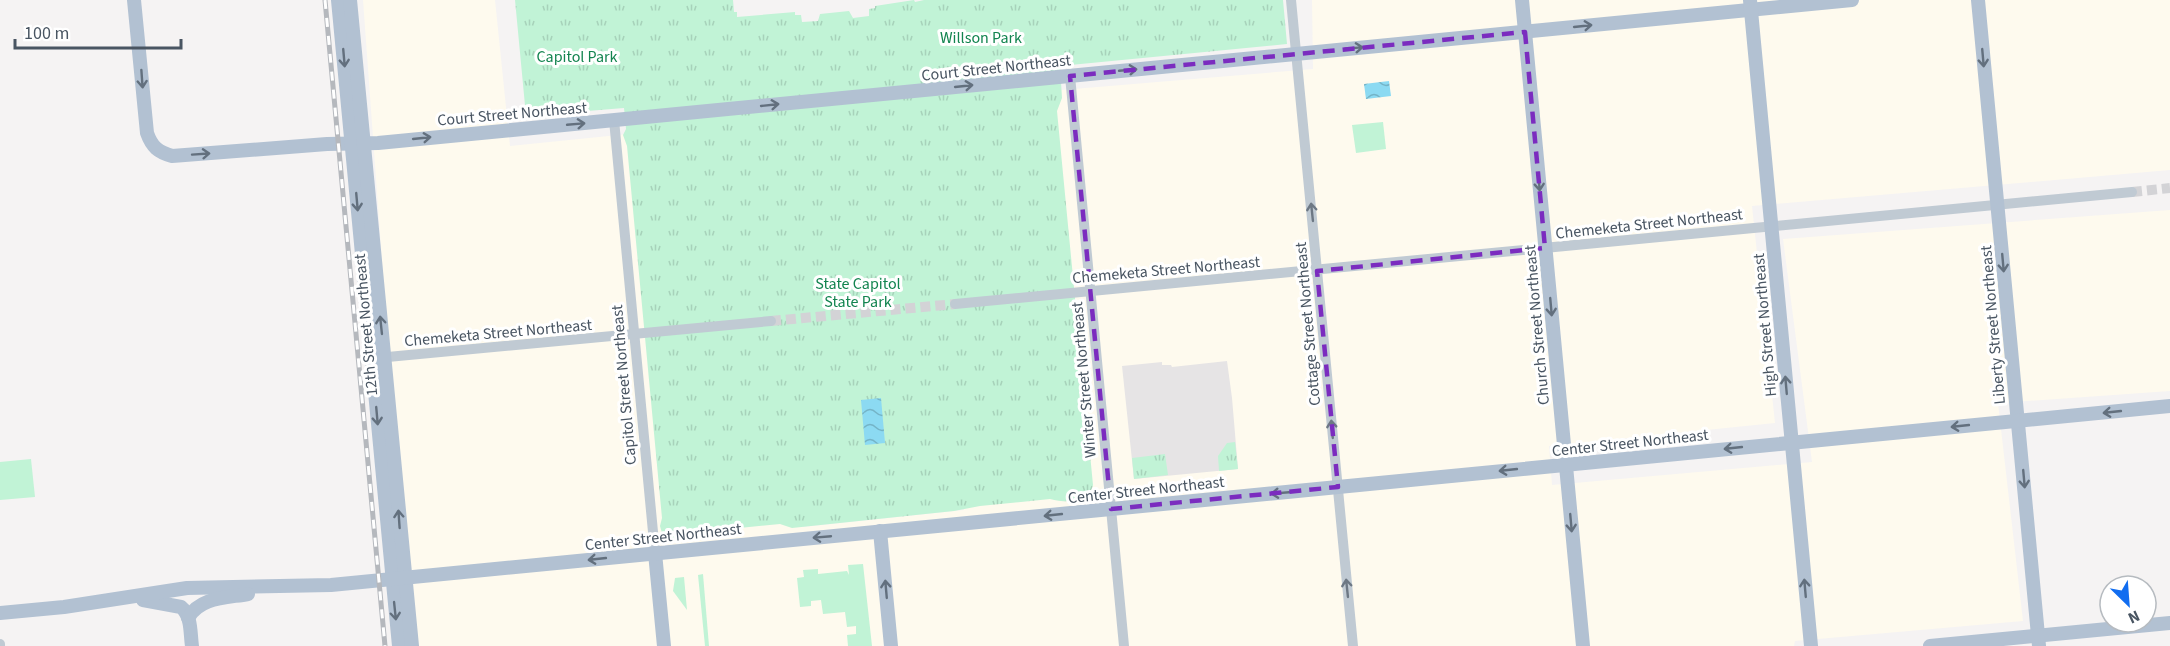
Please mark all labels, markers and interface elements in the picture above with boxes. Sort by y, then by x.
scale bar [15,12,182,50]
one-way arrow [1573,20,1593,31]
text: 100 m [24,21,69,46]
park label: Willson Park [940,27,1022,49]
one-way arrow [1344,42,1364,53]
park label: Capitol Park [536,46,618,68]
one-way arrow [339,48,350,68]
one-way arrow [1978,48,1989,68]
street label: Court Street Northeast [920,49,1073,87]
one-way arrow [1117,64,1137,75]
one-way arrow [136,69,147,89]
one-way arrow [954,80,974,91]
street label: Court Street Northeast [436,96,588,132]
one-way arrow [760,99,780,110]
one-way arrow [566,118,586,129]
one-way arrow [412,132,432,143]
one-way arrow [191,148,210,159]
one-way arrow [1534,172,1545,192]
one-way arrow [352,191,363,211]
one-way arrow [1306,203,1317,223]
street label: Chemeketa Street Northeast [1554,203,1744,245]
street label: Cottage Street Northeast [1290,241,1326,407]
street label: Church Street Northeast [1519,243,1555,406]
street label: Liberty Street Northeast [1975,244,2011,405]
street label: Chemeketa Street Northeast [1071,251,1261,289]
street label: 12th Street Northeast [349,252,383,397]
street label: High Street Northeast [1748,252,1782,398]
one-way arrow [1998,252,2009,272]
park label: State Capitol State Park [815,273,901,313]
one-way arrow [1546,296,1557,316]
street label: Winter Street Northeast [1066,300,1102,459]
street label: Capitol Street Northeast [606,303,642,466]
street label: Chemeketa Street Northeast [403,314,593,352]
one-way arrow [375,316,386,336]
one-way arrow [1780,375,1791,395]
one-way arrow [372,406,383,426]
one-way arrow [2102,407,2122,418]
one-way arrow [1326,419,1337,439]
one-way arrow [1950,421,1970,432]
street label: Center Street Northeast [1551,424,1710,462]
one-way arrow [1724,443,1744,454]
one-way arrow [1498,465,1518,476]
one-way arrow [2019,469,2030,489]
street label: Center Street Northeast [1067,471,1226,509]
one-way arrow [1270,488,1290,499]
one-way arrow [393,510,404,530]
one-way arrow [1043,510,1063,521]
one-way arrow [1566,512,1577,532]
street label: Center Street Northeast [584,518,743,556]
one-way arrow [813,532,833,543]
one-way arrow [587,554,607,565]
north arrow [2098,574,2158,634]
one-way arrow [1342,578,1353,598]
one-way arrow [1799,578,1810,598]
one-way arrow [880,579,891,599]
one-way arrow [390,600,401,620]
text: N [2124,604,2143,629]

